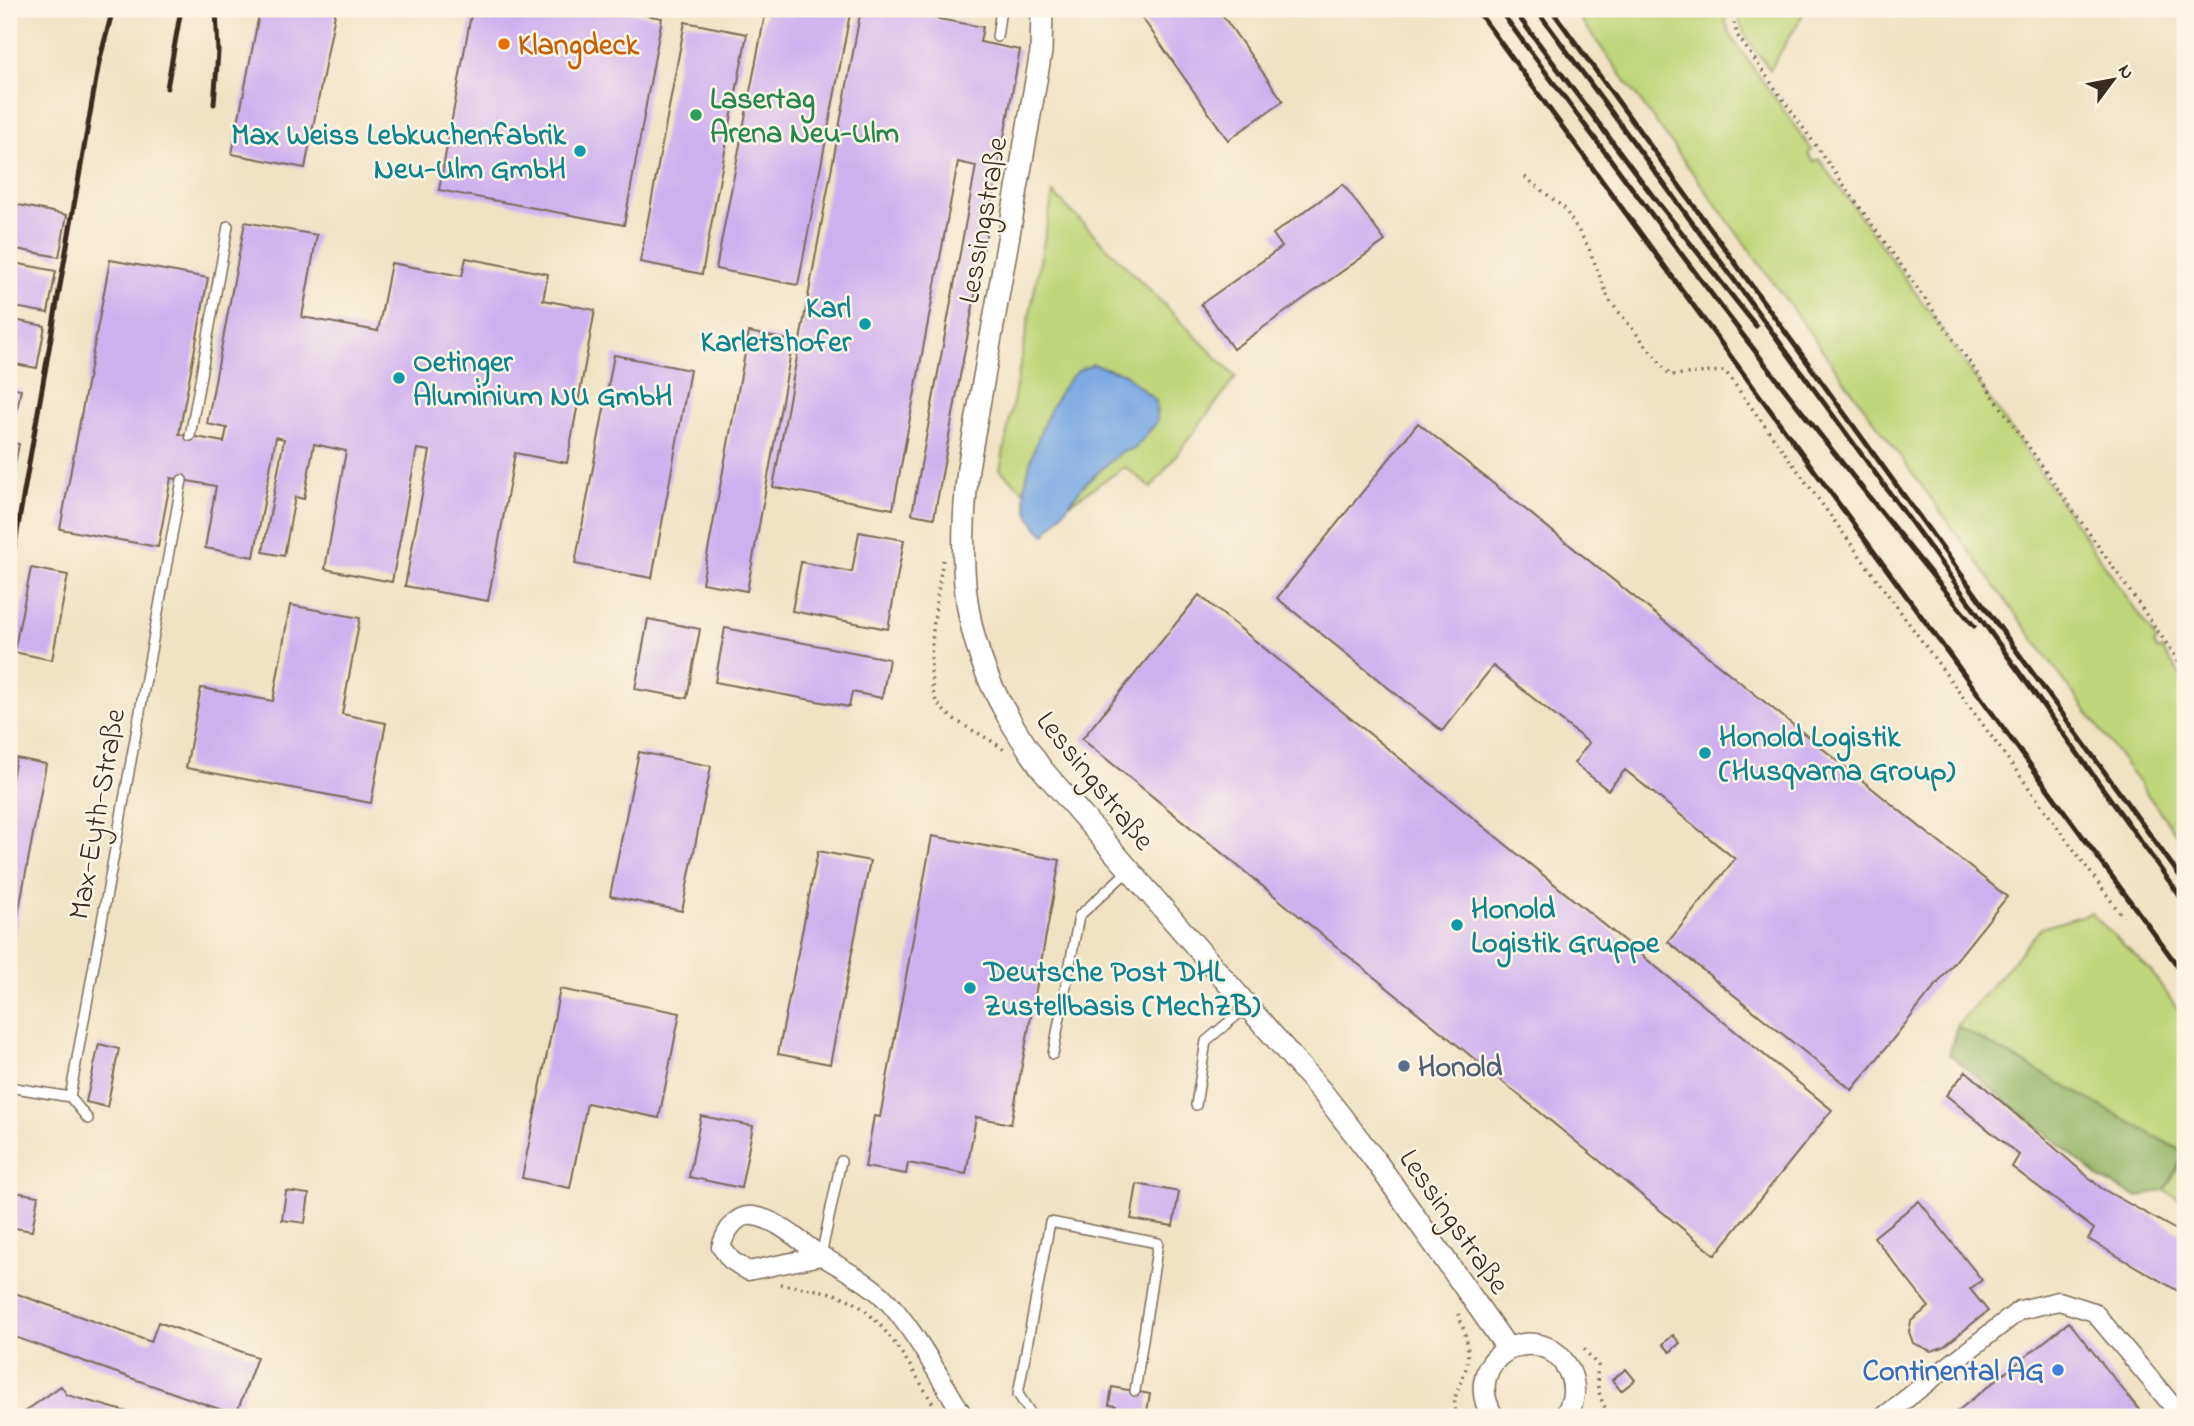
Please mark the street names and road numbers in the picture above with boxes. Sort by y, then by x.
street label: Lessingstraße [949,133,1021,307]
street label: Lessingstraße [1023,702,1164,862]
street label: Max-Eyth-Straße [59,705,139,923]
street label: Lessingstraße [1386,1141,1519,1305]

